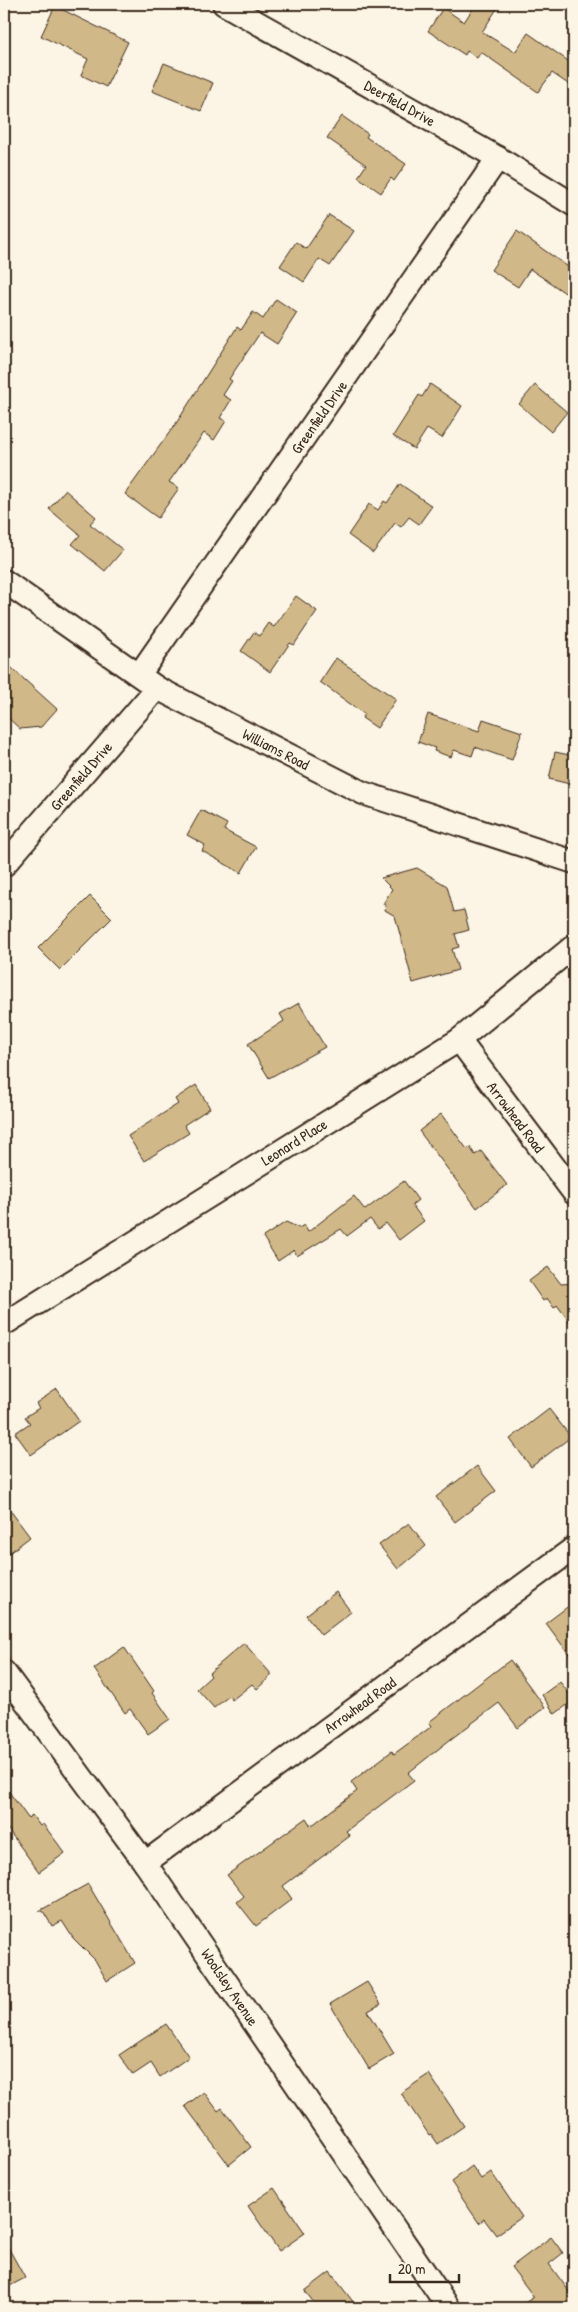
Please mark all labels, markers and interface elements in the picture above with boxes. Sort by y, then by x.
street label: Deerfield Drive [361,75,439,131]
street label: Greenfield Drive [286,376,352,458]
street label: Williams Road [239,723,313,775]
street label: Greenfield Drive [45,737,117,815]
street label: Arrowhead Road [482,1077,550,1157]
street label: Leonard Place [257,1113,331,1171]
street label: Arrowhead Road [320,1672,400,1738]
street label: Woolsley Avenue [196,1944,264,2030]
scale bar [390,2252,459,2284]
text: 20 m [398,2258,425,2279]

